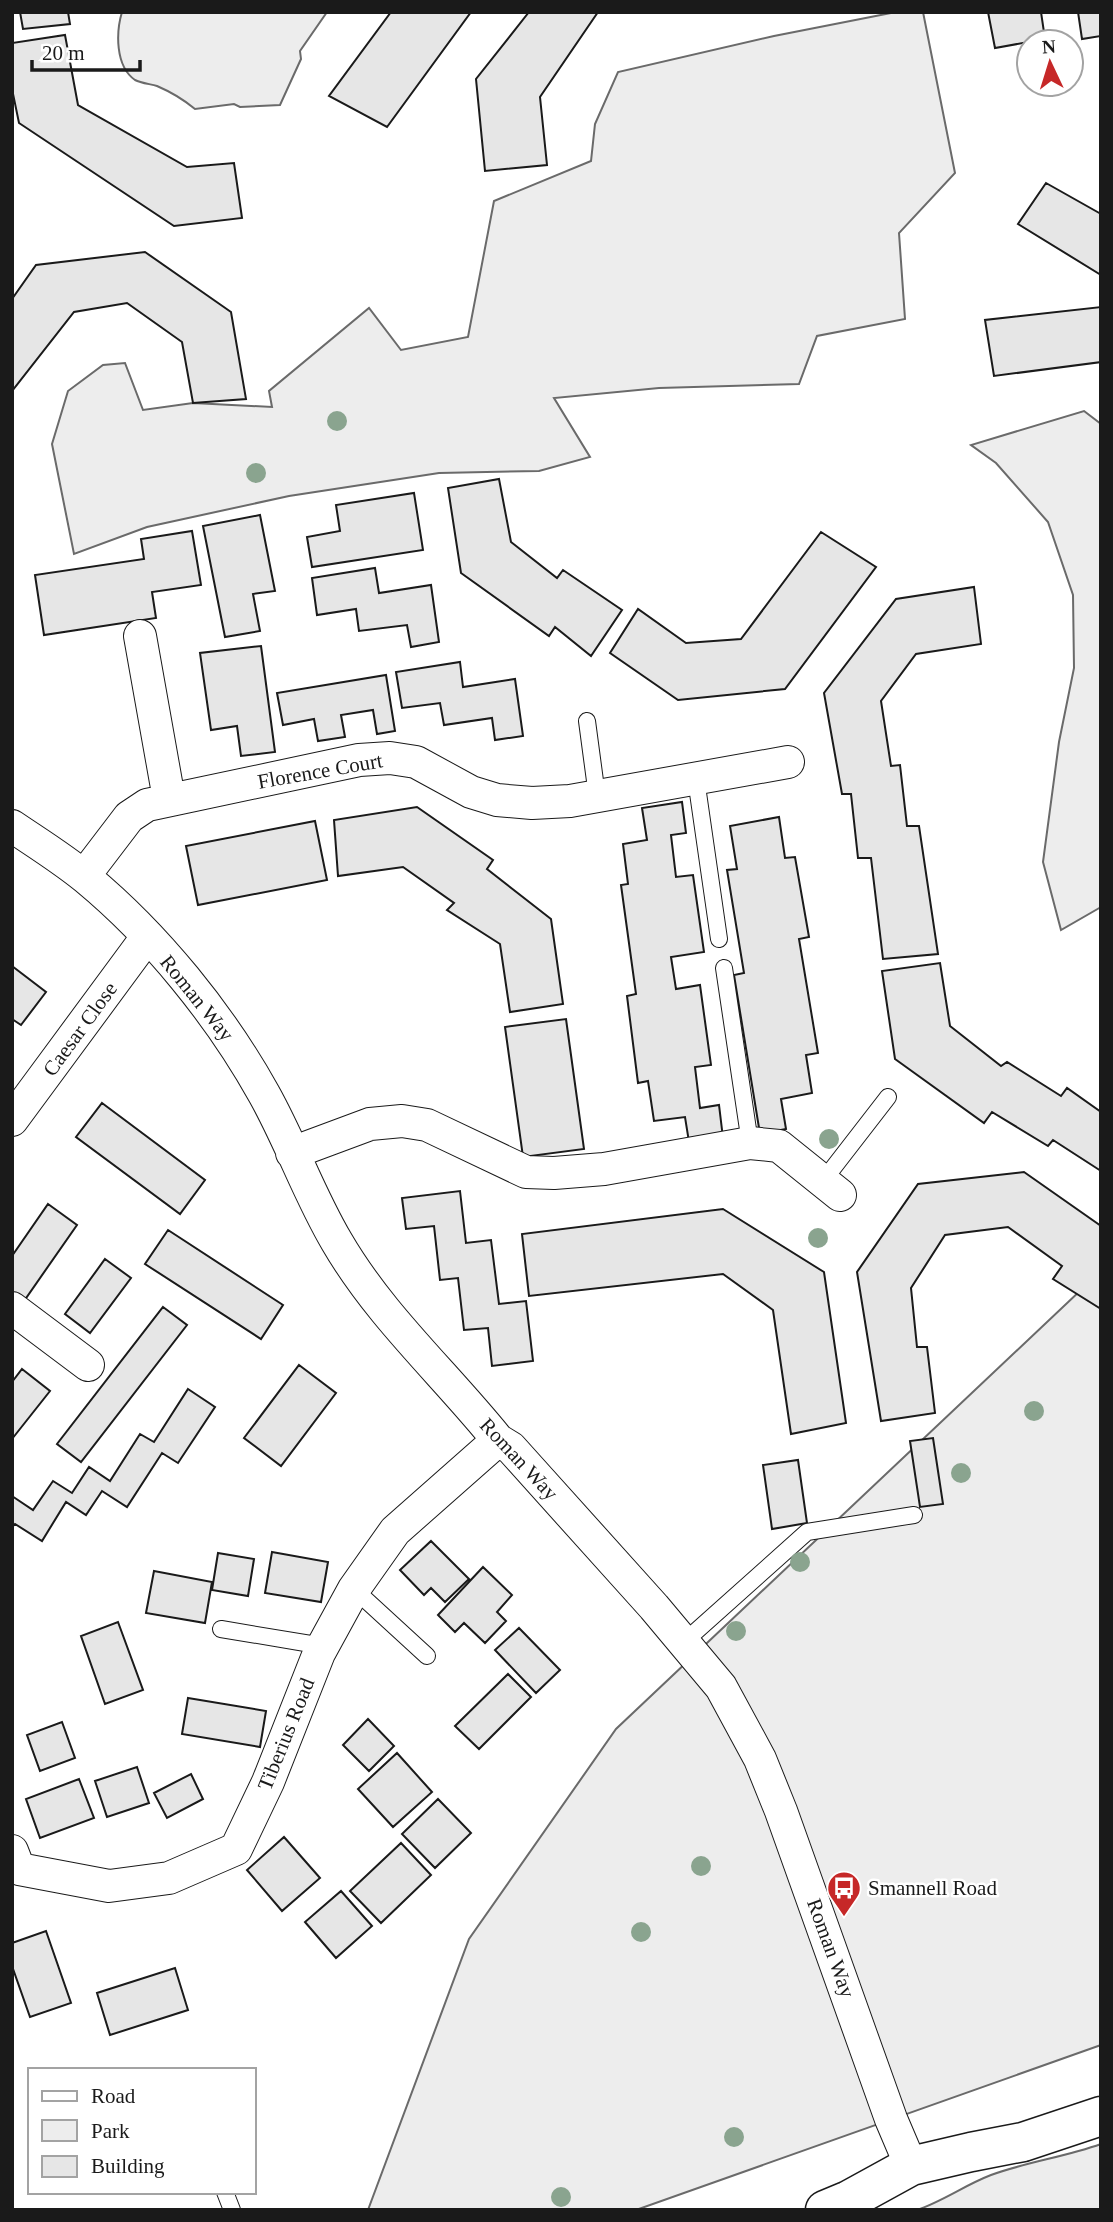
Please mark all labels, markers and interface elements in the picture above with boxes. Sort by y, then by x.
scale bar [32,28,140,72]
north arrow [1015,28,1085,98]
text: N [1041,36,1057,57]
text: 20 m [42,41,85,65]
street label: Florence Court [256,748,385,794]
street label: Roman Way [155,950,239,1046]
street label: Caesar Close [38,977,122,1081]
street label: Roman Way [475,1413,563,1505]
street label: Tiberius Road [253,1674,320,1794]
bus stop icon: Smannell Road [825,1869,863,1918]
place label: Smannell Road [868,1876,997,1900]
street label: Roman Way [802,1895,860,2001]
legend [28,2068,256,2194]
text: Road [91,2084,136,2108]
text: Park [91,2119,130,2143]
text: Building [91,2154,165,2178]

